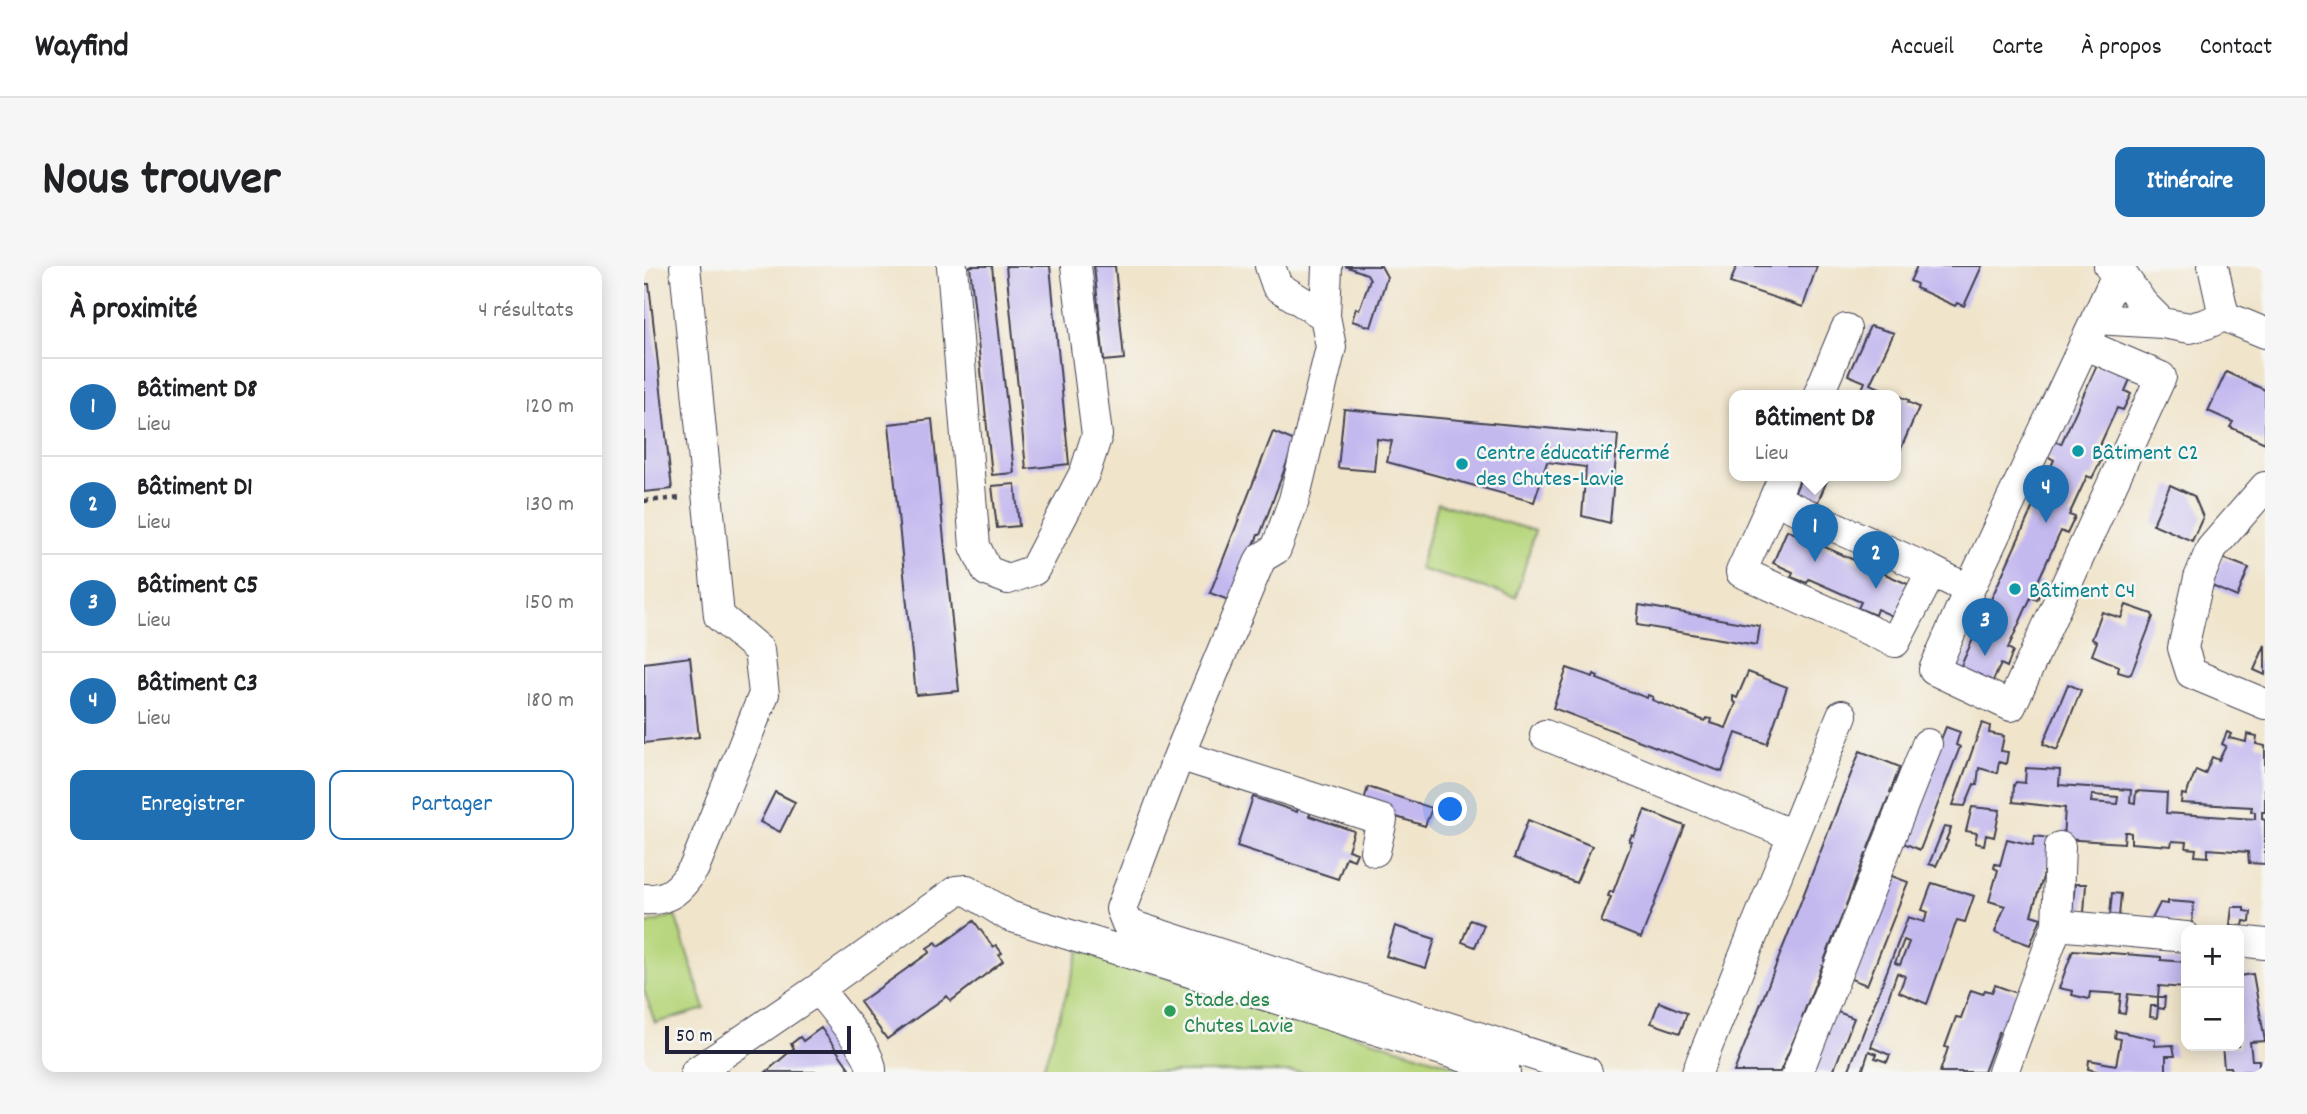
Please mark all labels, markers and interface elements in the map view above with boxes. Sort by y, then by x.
text: Wayfind [35,25,129,72]
text: Accueil [1890,31,1954,65]
text: Carte [1992,31,2043,65]
text: À propos [2081,31,2162,65]
text: Contact [2200,31,2272,65]
text: Nous trouver [42,147,280,217]
button: Itinéraire [2115,147,2265,217]
text: À proximité [70,290,197,333]
text: 4 résultats [478,295,574,328]
text: Bâtiment D8 [137,372,257,409]
popup [1729,390,1901,481]
text: 1 [90,391,96,424]
text: 120 m [525,391,574,424]
text: Bâtiment D8 [1755,401,1875,438]
text: Lieu [137,409,171,442]
place label: Centre éducatif fermé des Chutes-Lavie [1476,438,1670,497]
text: Lieu [1755,438,1788,471]
place label: Bâtiment C2 [2092,438,2199,471]
marker: Bâtiment C2 [2070,443,2086,459]
marker: Centre éducatif fermé des Chutes-Lavie [1454,456,1470,472]
pin: 4 [2023,465,2069,523]
text: Bâtiment D1 [137,470,253,507]
text: 2 [88,489,98,522]
text: 130 m [525,489,574,522]
pin: 1 [1792,504,1838,562]
text: Lieu [137,507,171,540]
pin: 2 [1853,531,1899,589]
text: Bâtiment C5 [137,568,258,605]
place label: Bâtiment C4 [2029,576,2135,609]
marker: Bâtiment C4 [2007,581,2023,597]
text: 3 [88,587,98,620]
text: 150 m [525,587,574,620]
pin: 3 [1962,598,2008,656]
text: Lieu [137,605,171,638]
text: Bâtiment C3 [137,666,258,703]
text: 4 [88,685,98,718]
text: 180 m [526,685,574,718]
text: Lieu [137,703,171,736]
button: Enregistrer [70,770,315,840]
button: Partager [329,770,574,840]
your location [1433,792,1467,826]
map controls [2181,925,2244,1051]
button: + [2181,925,2244,988]
place label: Stade des Chutes Lavie [1184,985,1293,1044]
button: − [2181,988,2244,1051]
marker: Stade des Chutes Lavie [1162,1003,1178,1019]
scale bar [665,1023,850,1055]
text: 50 m [676,1024,713,1051]

